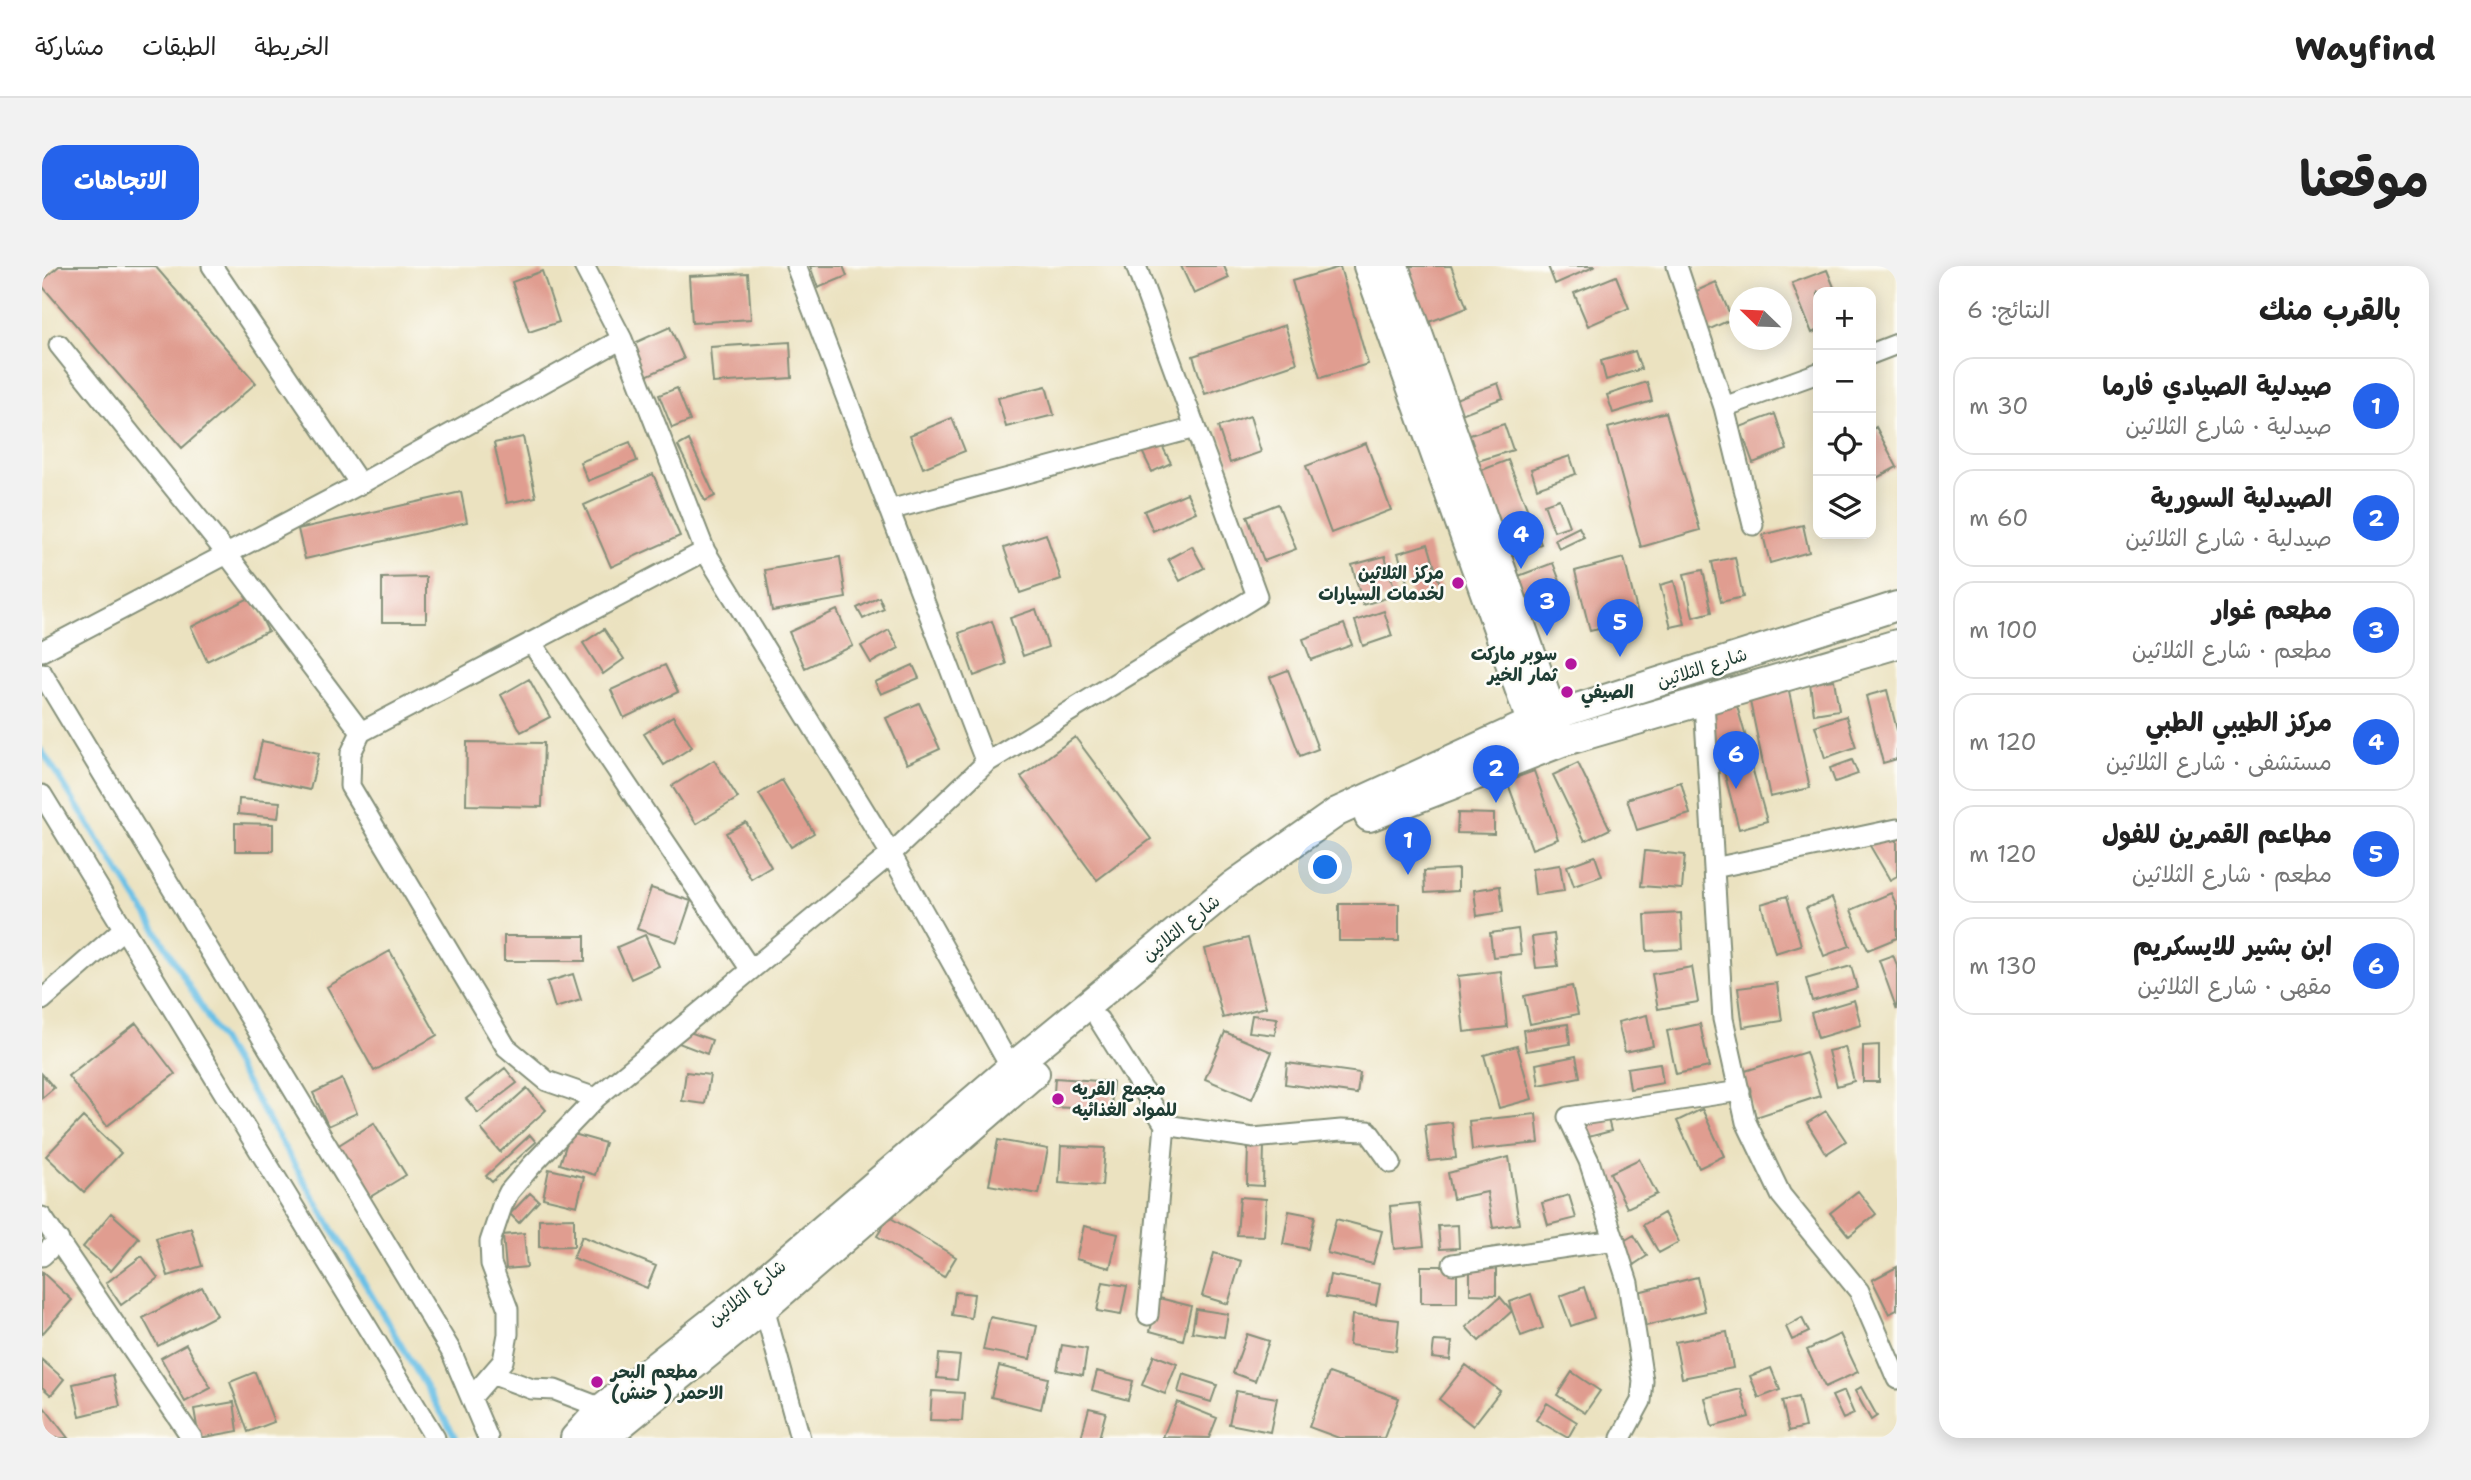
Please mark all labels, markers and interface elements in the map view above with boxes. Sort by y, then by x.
text: Wayfind [2295,26,2436,71]
text: مشاركة [35,31,104,63]
text: الطبقات [142,31,217,63]
text: الخريطة [255,31,329,63]
button: الاتجاهات [42,145,199,220]
text: موقعنا [2299,146,2429,212]
north arrow [1729,287,1792,350]
map controls [1813,287,1876,539]
button: + [1813,287,1876,350]
text: بالقرب منك [2259,289,2401,330]
text: النتائج: 6 [1967,295,2050,325]
button: − [1813,350,1876,413]
text: صيدلية الصيادي فارما [2102,368,2332,403]
text: 30 m [1969,391,2028,421]
text: 1 [2371,391,2381,421]
text: صيدلية · شارع الثلاثين [2125,411,2332,441]
button: locate [1813,413,1876,476]
button: layers [1813,476,1876,539]
text: الصيدلية السورية [2151,480,2332,515]
text: 60 m [1969,503,2028,533]
text: 2 [2368,503,2384,533]
pin: 4 [1498,511,1544,569]
text: صيدلية · شارع الثلاثين [2125,523,2332,553]
place label: مركز الثلاثين لخدمات السيارات [1318,561,1444,606]
marker: مركز الثلاثين لخدمات السيارات [1450,575,1466,591]
pin: 3 [1524,578,1570,636]
text: مطعم غوار [2213,592,2332,627]
pin: 5 [1597,599,1643,657]
text: 100 m [1969,615,2038,645]
text: 3 [2368,615,2384,645]
text: مطعم · شارع الثلاثين [2132,635,2332,665]
place label: سوبر ماركت ثمار الخير [1471,642,1559,687]
street label: شارع الثلاثين [1654,642,1750,694]
marker: سوبر ماركت ثمار الخير [1563,656,1579,672]
place label: الصيفي [1581,680,1634,708]
marker: الصيفي [1559,684,1575,700]
text: مركز الطيبي الطبي [2146,704,2332,739]
text: 120 m [1969,727,2037,757]
text: 4 [2368,727,2384,757]
pin: 6 [1713,731,1759,789]
pin: 2 [1473,745,1519,803]
text: مستشفى · شارع الثلاثين [2106,747,2332,777]
text: مطاعم القمرين للفول [2102,816,2332,851]
pin: 1 [1385,817,1431,875]
text: 120 m [1969,839,2037,869]
text: 5 [2369,839,2383,869]
your location [1308,850,1342,884]
text: مطعم · شارع الثلاثين [2132,859,2332,889]
street label: شارع الثلاثين [1137,889,1225,967]
text: ابن بشير للايسكريم [2133,928,2332,963]
text: 130 m [1969,951,2037,981]
text: 6 [2368,951,2384,981]
text: مقهى · شارع الثلاثين [2137,971,2332,1001]
place label: مجمع القريه للمواد الغذائيه [1072,1077,1177,1122]
marker: مجمع القريه للمواد الغذائيه [1050,1091,1066,1107]
street label: شارع الثلاثين [703,1254,791,1332]
place label: مطعم البحر الاحمر ( حنش) [609,1360,723,1405]
marker: مطعم البحر الاحمر ( حنش) [589,1374,605,1390]

